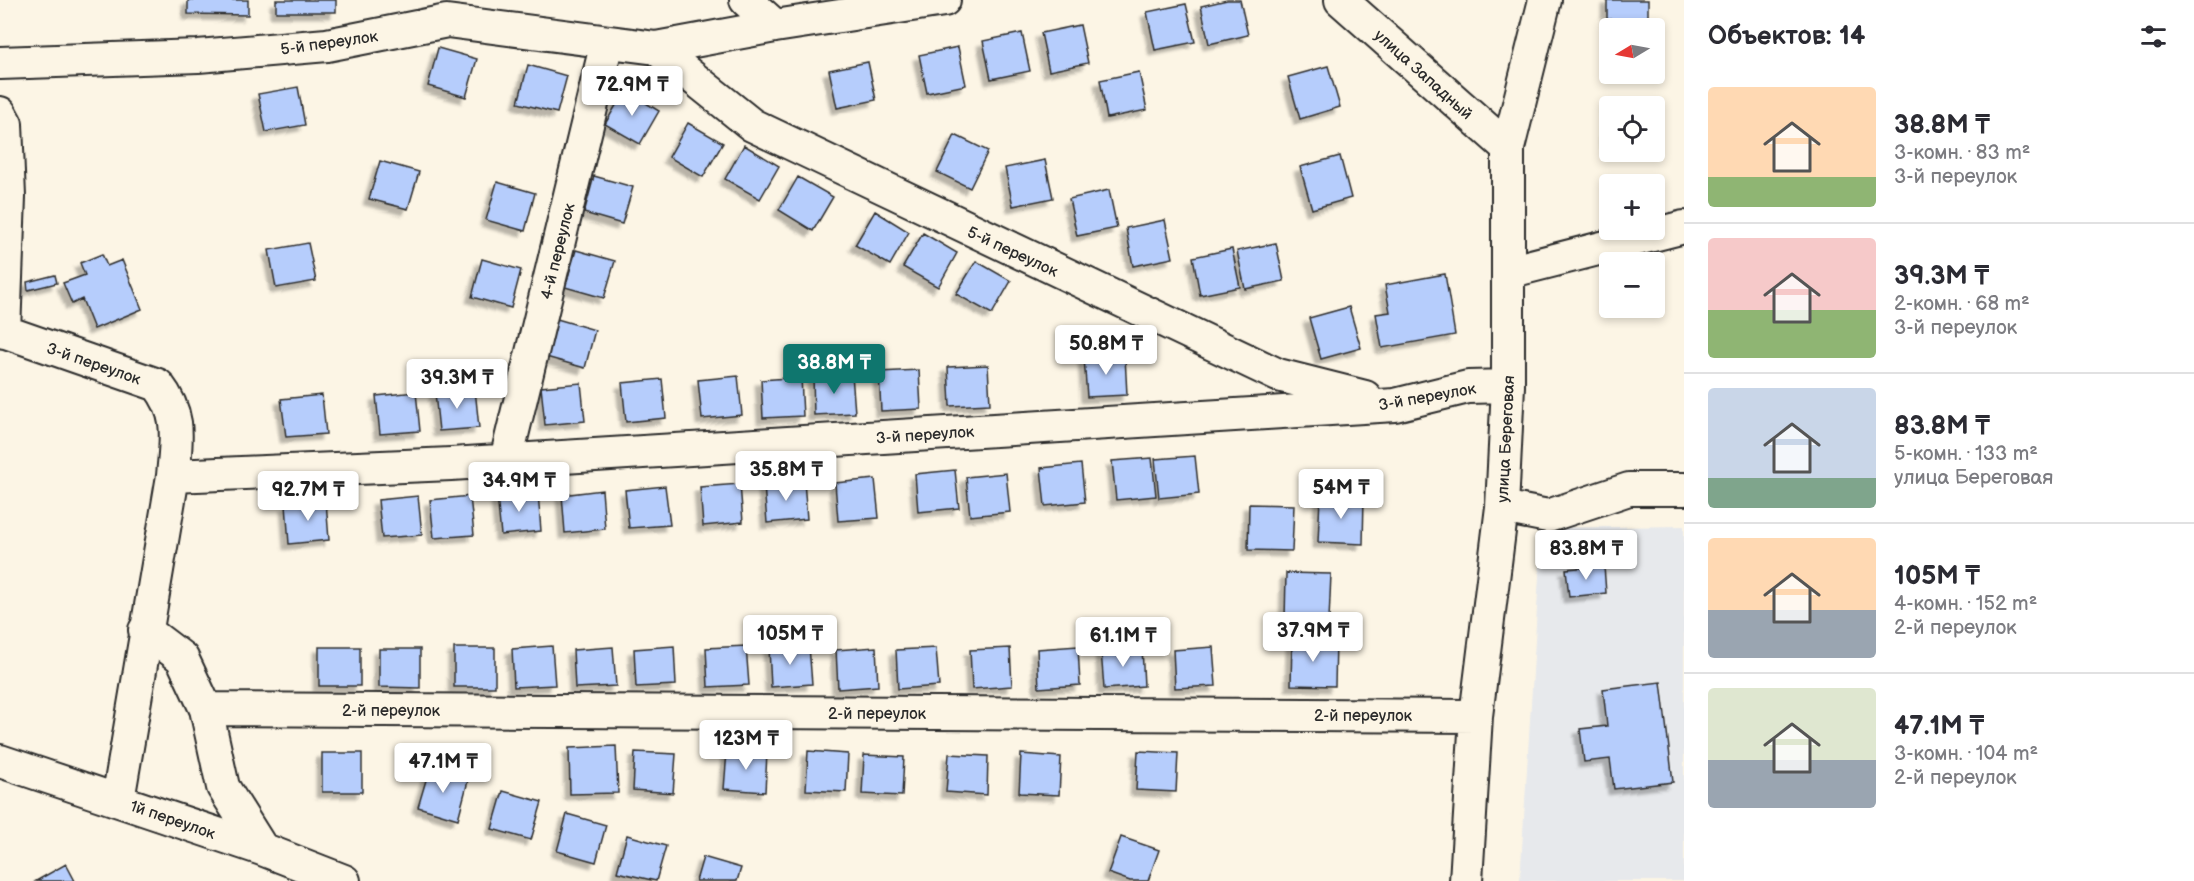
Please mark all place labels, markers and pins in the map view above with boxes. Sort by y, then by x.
pin: 72.9M ₸ [577,66,687,117]
pin: 50.8M ₸ [1051,325,1161,376]
pin: 38.8M ₸ [779,344,889,395]
pin: 39.3M ₸ [402,359,512,410]
pin: 35.8M ₸ [731,451,841,502]
pin: 34.9M ₸ [464,462,574,513]
pin: 54M ₸ [1299,469,1383,520]
pin: 92.7M ₸ [253,471,363,522]
pin: 83.8M ₸ [1531,530,1641,581]
pin: 37.9M ₸ [1258,612,1368,663]
pin: 105M ₸ [741,615,839,666]
pin: 61.1M ₸ [1068,617,1178,668]
pin: 123M ₸ [697,720,795,771]
pin: 47.1M ₸ [388,743,498,794]

